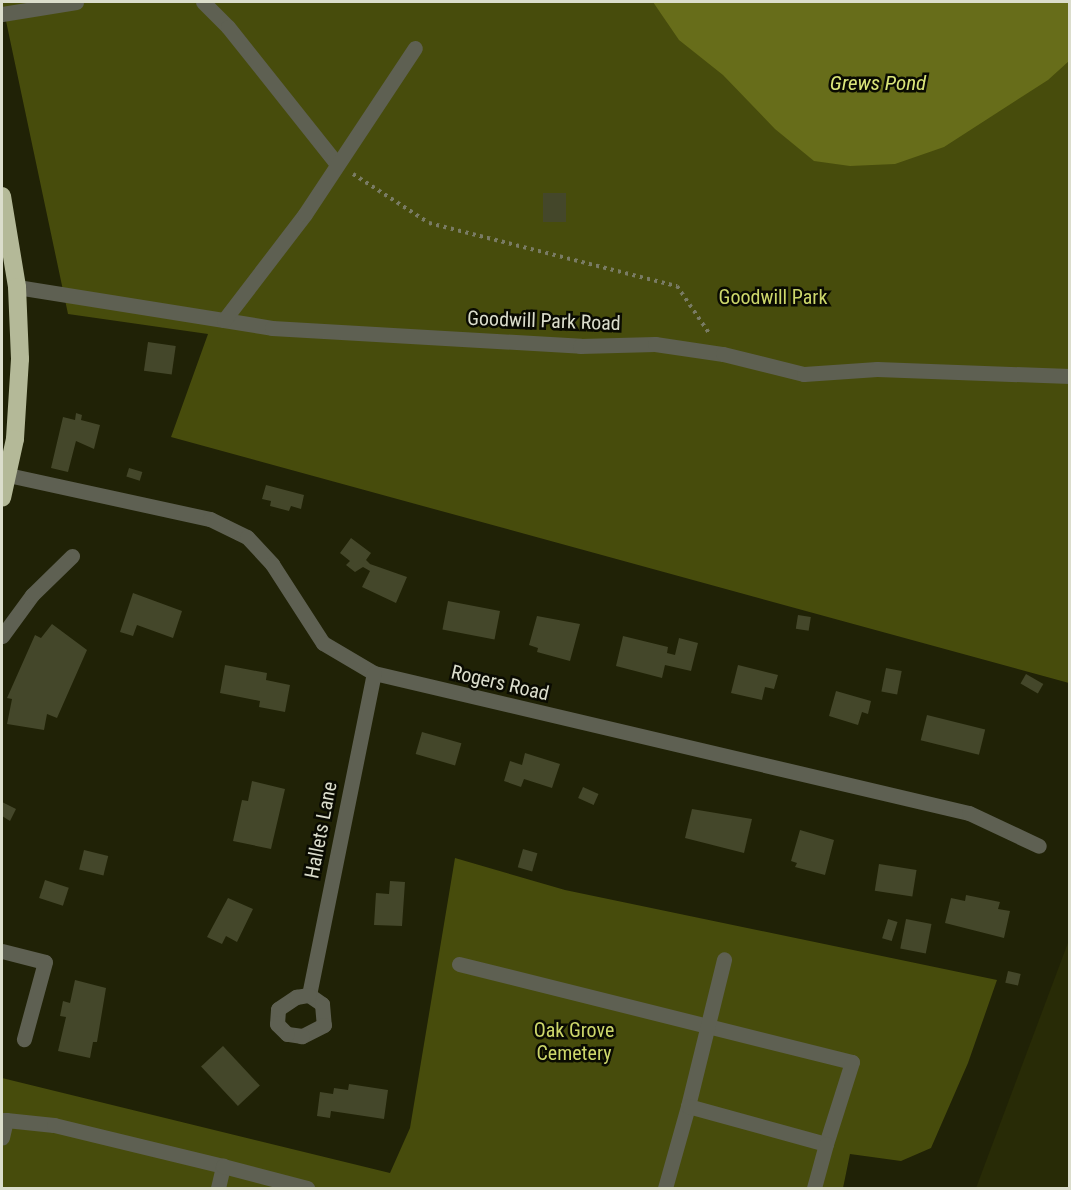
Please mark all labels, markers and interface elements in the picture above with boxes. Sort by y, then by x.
water label: Grews Pond [830,70,926,96]
park label: Goodwill Park [719,285,827,309]
street label: Goodwill Park Road [467,306,621,336]
street label: Rogers Road [449,660,551,706]
street label: Hallets Lane [300,779,342,881]
park label: Oak Grove Cemetery [534,1018,614,1065]

